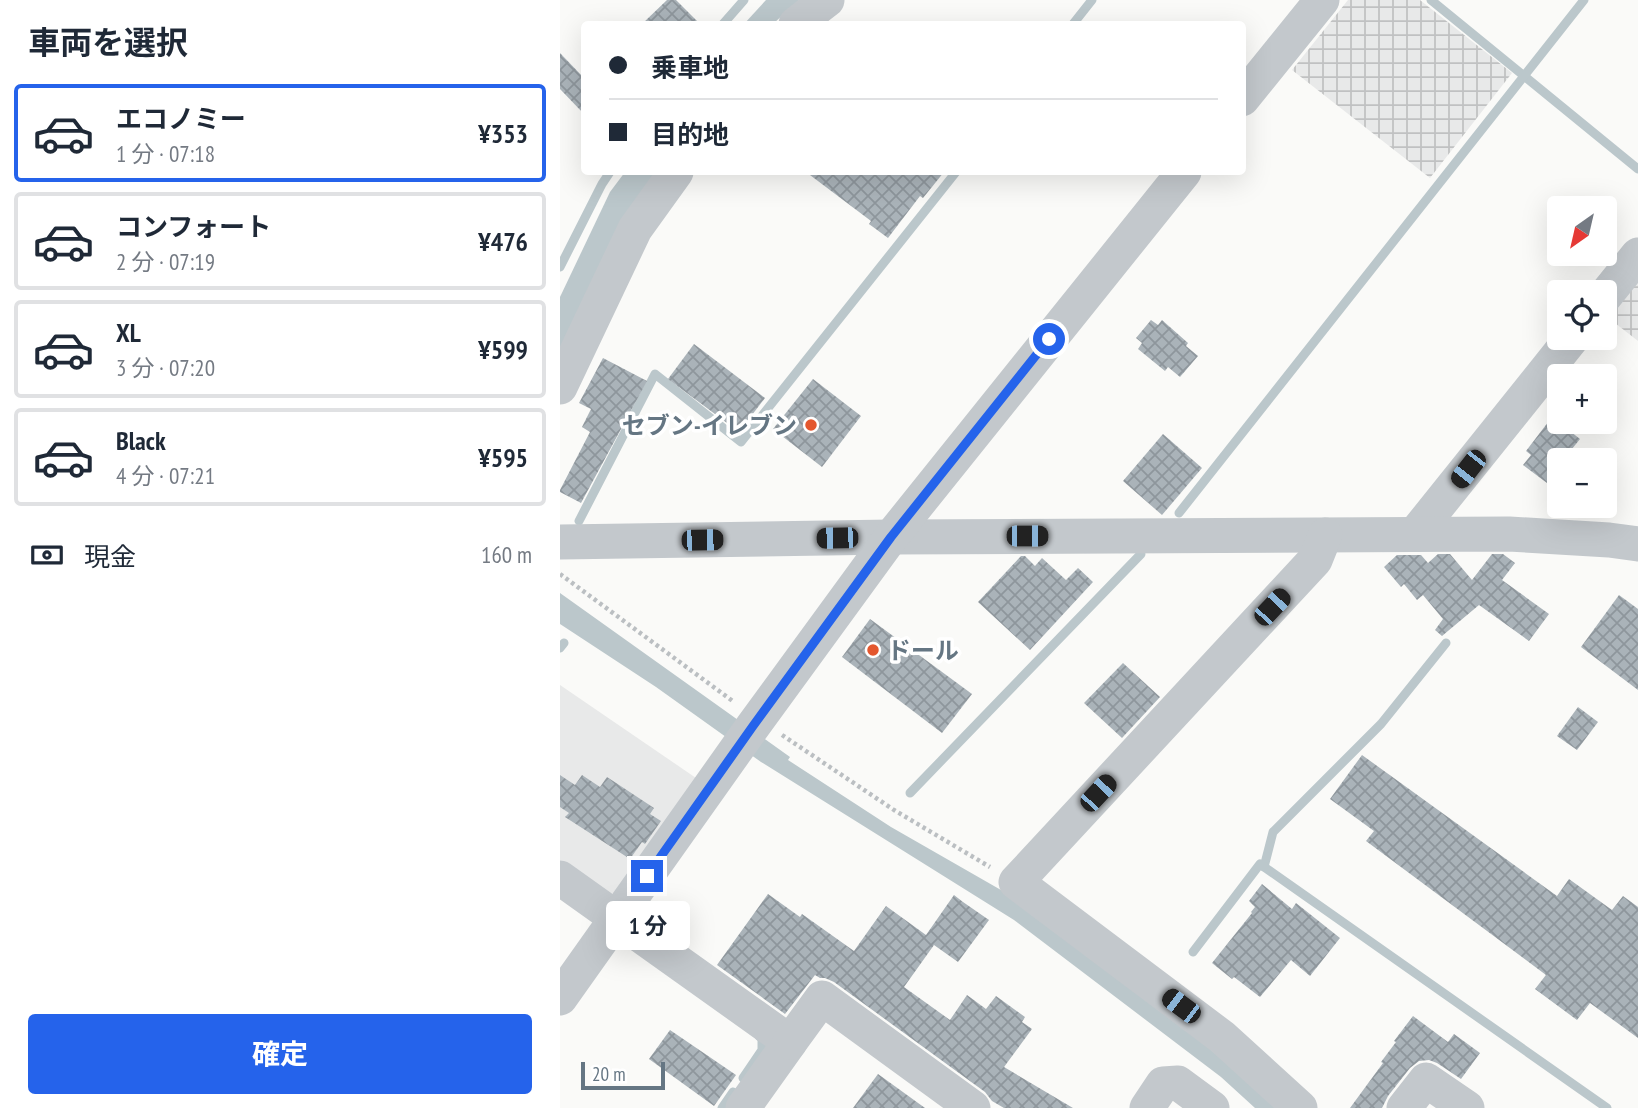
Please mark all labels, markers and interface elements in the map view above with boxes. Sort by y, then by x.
text: 車両を選択 [28,21,188,63]
text: 乗車地 [651,51,729,84]
icon: car [32,102,95,165]
text: エコノミー [116,102,246,135]
text: ¥353 [478,117,528,150]
text: 目的地 [651,118,729,151]
text: 1 分 · 07:18 [116,139,215,168]
north arrow [1547,196,1617,266]
map controls [1547,196,1617,518]
icon: car [32,210,95,273]
text: コンフォート [116,210,271,243]
text: ¥476 [478,225,528,258]
text: 2 分 · 07:19 [116,247,215,276]
button: locate [1547,280,1617,350]
text: XL [116,316,141,349]
icon: car [32,318,95,381]
route start [1033,323,1065,355]
text: ¥599 [478,333,528,366]
text: 3 分 · 07:20 [116,353,215,382]
button: + [1547,364,1617,434]
place label: セブン-イレブン [622,410,797,441]
marker: セブン-イレブン [803,417,819,433]
text: Black [116,424,166,457]
icon: car [32,426,95,489]
text: ¥595 [478,441,528,474]
car [1447,446,1490,492]
button: − [1547,448,1617,518]
text: 4 分 · 07:21 [116,461,215,490]
car [1007,526,1049,547]
car [816,527,859,549]
car [681,529,724,551]
icon: cash [28,536,66,574]
text: 現金 [84,540,136,573]
text: 160 m [481,540,532,569]
car [1250,584,1295,630]
place label: ドール [887,635,959,666]
marker: ドール [865,642,881,658]
car [1076,770,1121,816]
route end [631,860,663,892]
callout: 1 分 [605,900,689,950]
text: 1 分 [629,911,667,940]
car [1158,985,1205,1027]
button: 確定 [28,1014,532,1094]
scale bar [581,1059,665,1091]
text: 20 m [592,1062,626,1086]

